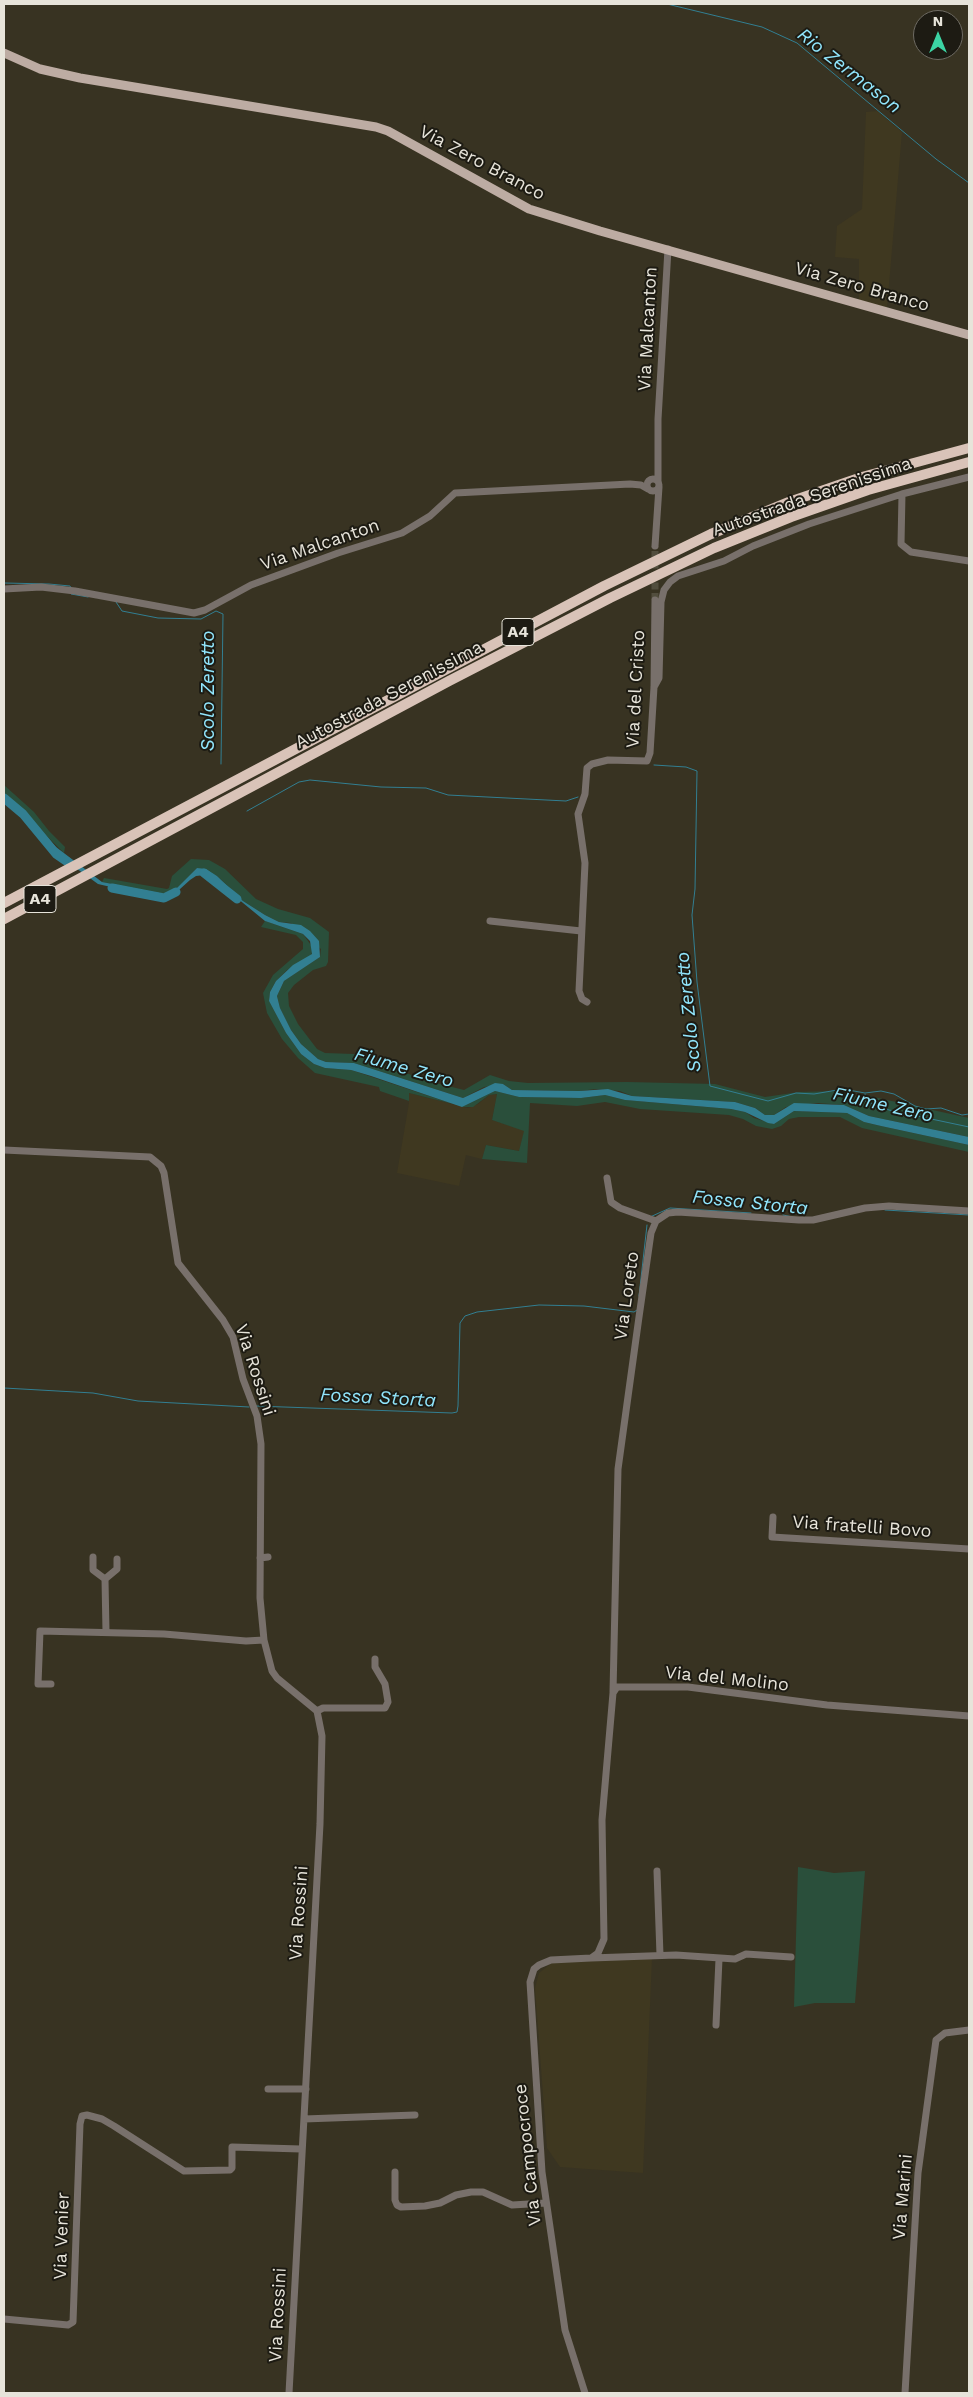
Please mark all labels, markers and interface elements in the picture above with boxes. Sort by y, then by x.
north arrow [913,10,963,60]
text: N [933,13,943,29]
water label: Rio Zermason [793,23,905,119]
street label: Via Zero Branco [416,121,548,205]
street label: Via Zero Branco [792,257,932,317]
street label: Via Malcanton [634,266,662,392]
street label: Autostrada Serenissima [709,453,915,541]
street label: Via Malcanton [258,515,382,575]
road number: A4 [502,618,534,646]
street label: Via del Cristo [622,629,650,749]
water label: Scolo Zeretto [197,630,219,752]
street label: Autostrada Serenissima [291,636,487,754]
road number: A4 [24,886,56,912]
water label: Scolo Zeretto [671,951,707,1073]
water label: Fiume Zero [352,1043,456,1093]
water label: Fiume Zero [831,1082,935,1128]
water label: Fossa Storta [691,1186,809,1220]
street label: Via Loreto [610,1250,644,1342]
street label: Via Rossini [230,1322,280,1418]
water label: Fossa Storta [319,1384,437,1412]
street label: Via fratelli Bovo [792,1511,932,1543]
street label: Via del Molino [664,1662,790,1696]
street label: Via Rossini [285,1865,313,1961]
street label: Via Campocroce [510,2083,546,2227]
street label: Via Marini [888,2153,918,2241]
street label: Via Venier [50,2192,74,2280]
street label: Via Rossini [265,2267,291,2363]

